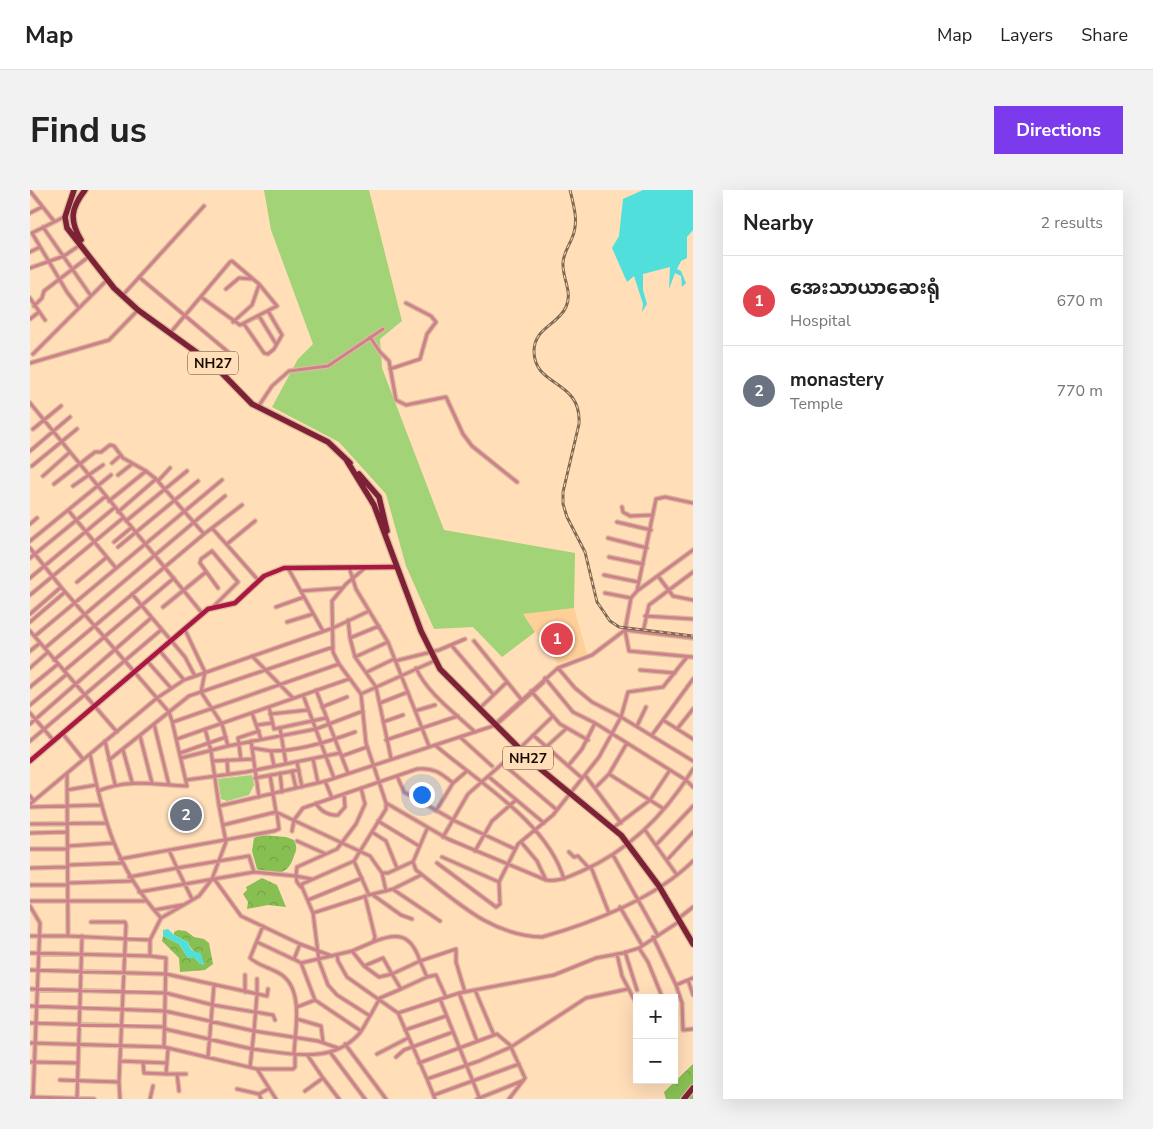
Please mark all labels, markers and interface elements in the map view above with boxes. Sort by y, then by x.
text: Map [25,19,73,51]
text: Map [937,23,972,47]
text: Layers [1000,23,1053,47]
text: Share [1081,23,1128,47]
button: Directions [994,106,1123,154]
text: Find us [30,107,147,154]
text: Nearby [743,209,813,237]
text: 2 results [1041,212,1103,234]
text: အေးသာယာဆေးရုံ [790,275,940,301]
text: 1 [754,290,764,312]
text: 670 m [1056,290,1103,312]
text: Hospital [790,310,851,332]
road number: NH27 [188,352,238,374]
text: monastery [790,367,884,393]
text: 2 [754,380,764,402]
text: 770 m [1056,380,1103,402]
text: Temple [790,393,843,415]
pin: 1 [541,620,573,658]
road number: NH27 [503,746,553,770]
your location [409,782,435,808]
pin: 2 [170,796,202,834]
map controls [633,994,678,1084]
button: + [633,994,678,1039]
button: − [633,1039,678,1084]

